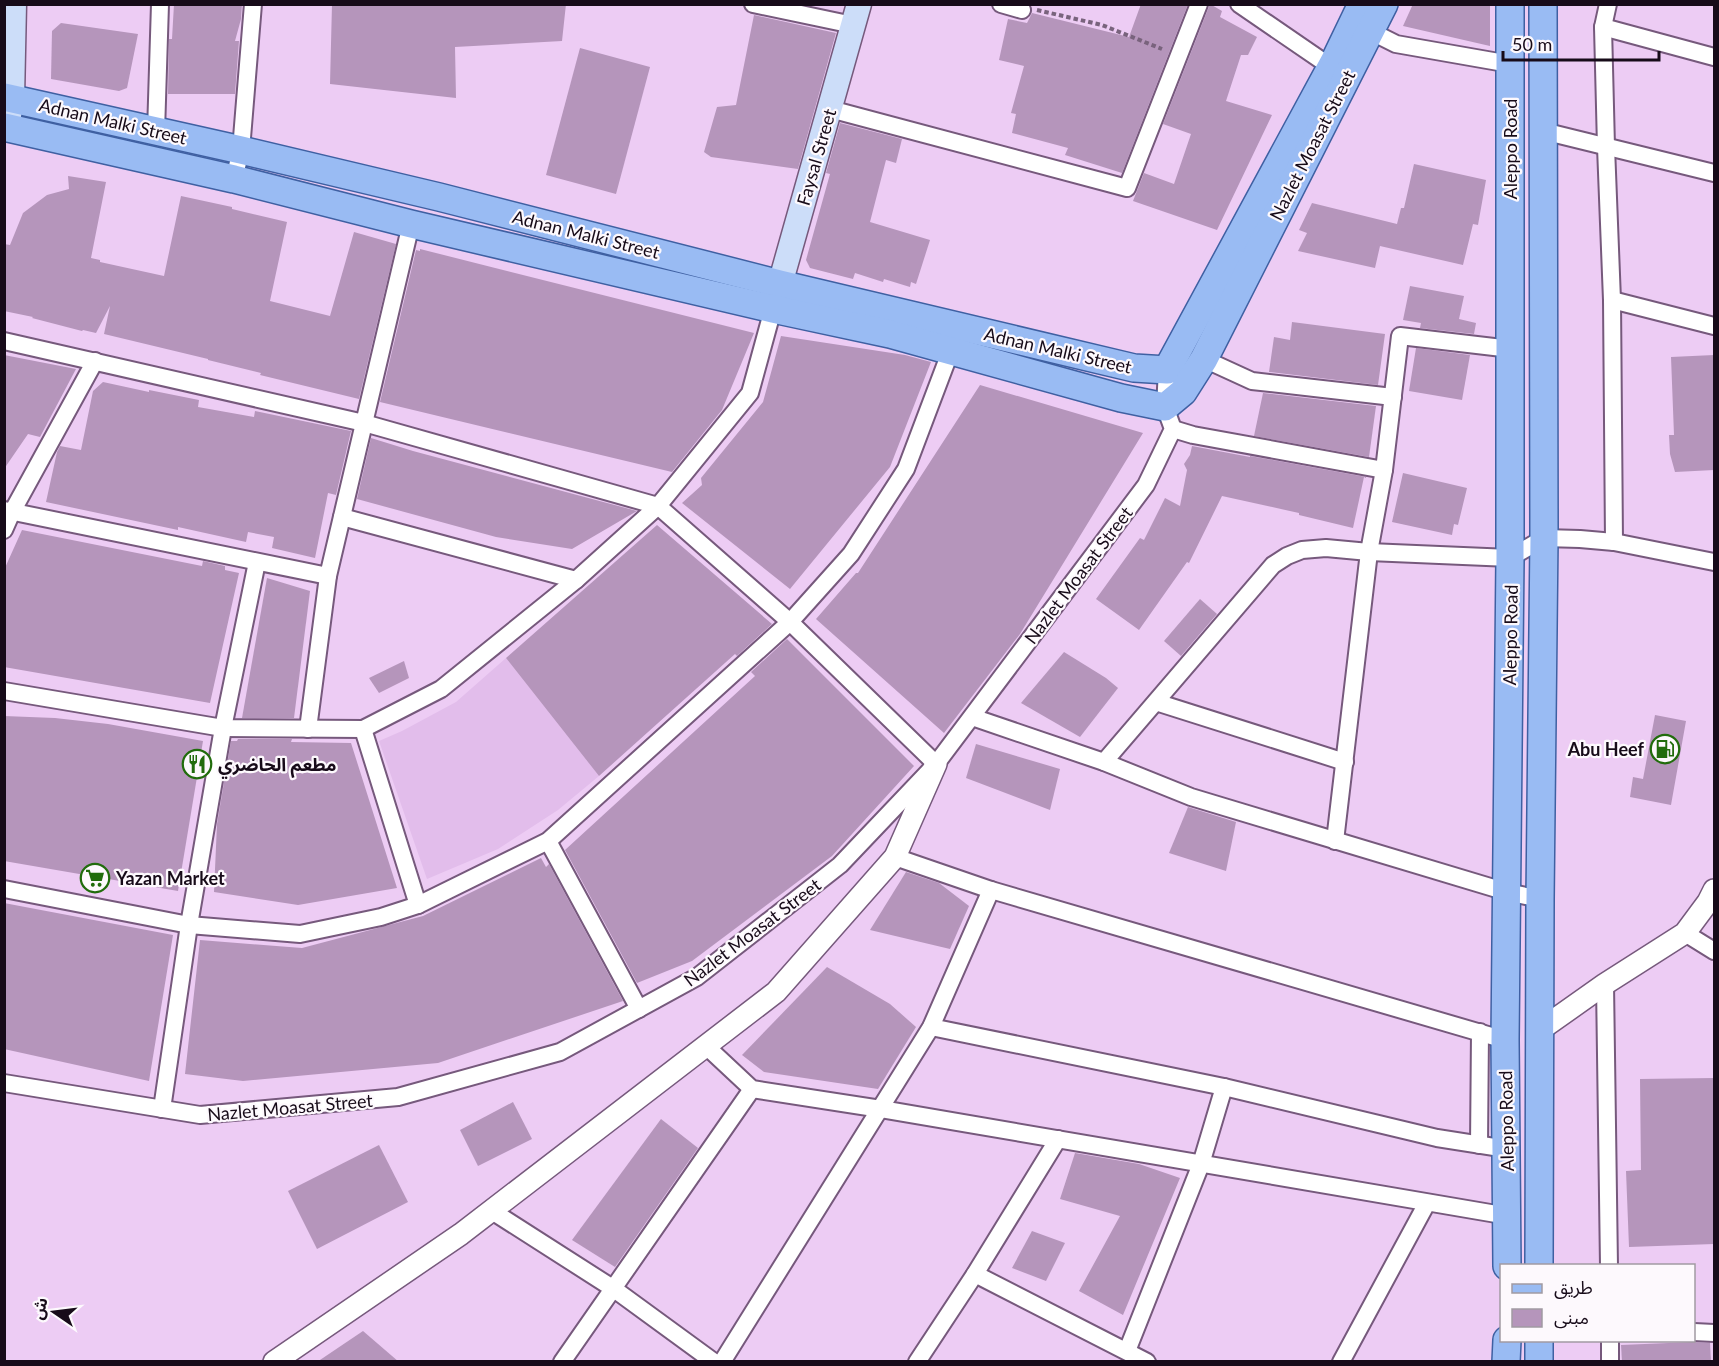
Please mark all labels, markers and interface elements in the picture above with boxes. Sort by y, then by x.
scale bar [1503,24,1659,62]
text: 50 m [1512,33,1552,55]
street label: Nazlet Moasat Street [1265,66,1360,224]
street label: Adnan Malki Street [37,93,189,149]
street label: Aleppo Road [1499,99,1521,199]
street label: Faysal Street [792,106,840,208]
street label: Adnan Malki Street [510,205,662,263]
street label: Adnan Malki Street [982,322,1134,378]
street label: Nazlet Moasat Street [1019,502,1137,648]
street label: Aleppo Road [1498,584,1522,686]
fuel station icon: Abu Heef [1649,733,1681,765]
place label: Abu Heef [1567,738,1645,760]
restaurant icon: مطعم الحاضري [181,748,213,780]
place label: مطعم الحاضري [218,753,337,779]
supermarket icon: Yazan Market [79,862,111,894]
place label: Yazan Market [115,867,225,889]
street label: Nazlet Moasat Street [679,873,825,991]
street label: Aleppo Road [1494,1070,1518,1172]
street label: Nazlet Moasat Street [206,1089,374,1125]
legend [1500,1264,1695,1342]
text: طريق [1554,1276,1593,1299]
north arrow [24,1282,84,1342]
text: ش [27,1295,52,1321]
text: مبنى [1554,1306,1589,1329]

